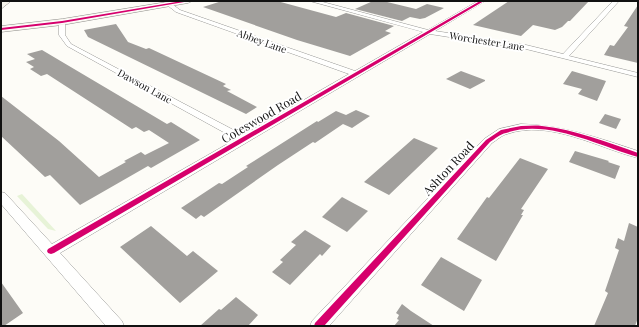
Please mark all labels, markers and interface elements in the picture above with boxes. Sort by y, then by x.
street label: Abbey Lane [234,25,289,56]
street label: Worchester Lane [448,28,525,54]
street label: Dawson Lane [115,65,175,107]
street label: Coteswood Road [218,88,304,146]
street label: Ashton Road [418,138,477,199]

